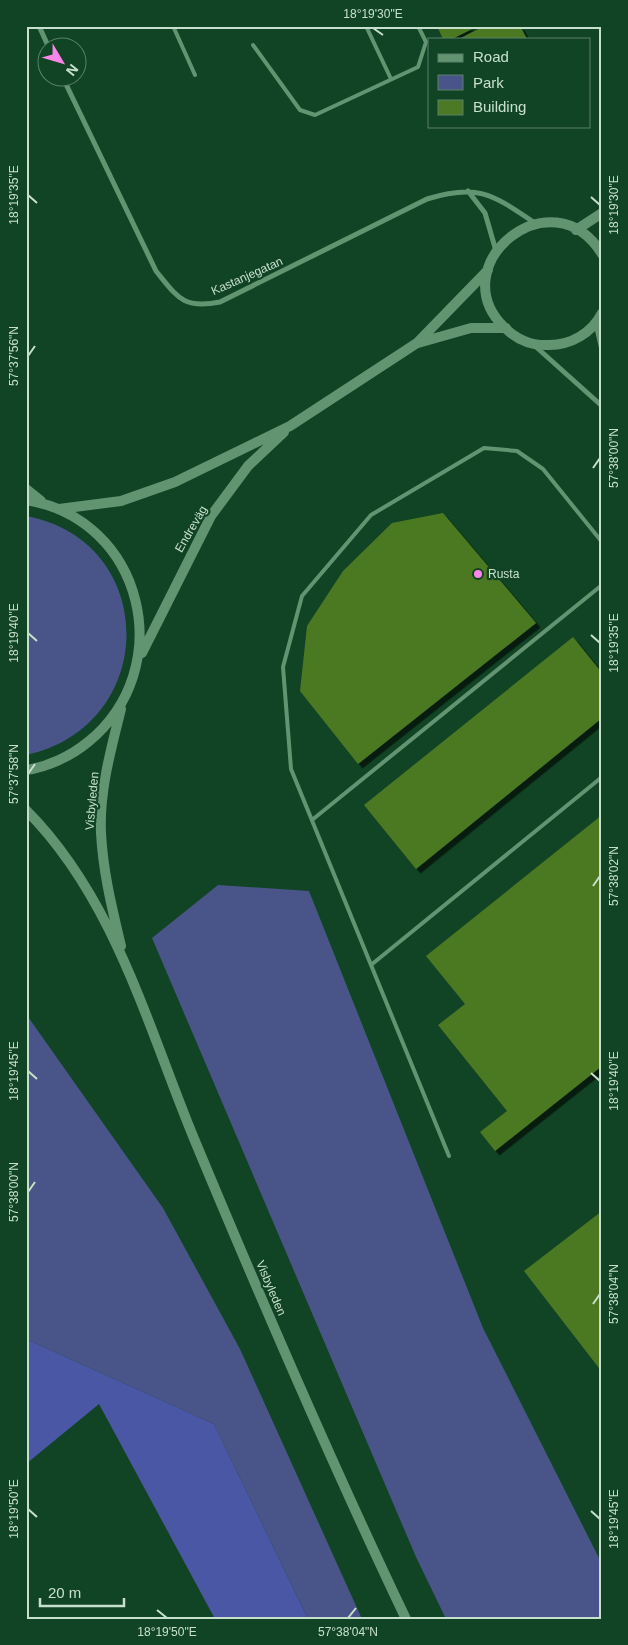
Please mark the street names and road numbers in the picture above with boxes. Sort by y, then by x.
street label: Kastanjegatan [209,254,285,298]
street label: Endreväg [172,503,210,555]
street label: Visbyleden [82,771,102,831]
street label: Visbyleden [253,1258,289,1318]

